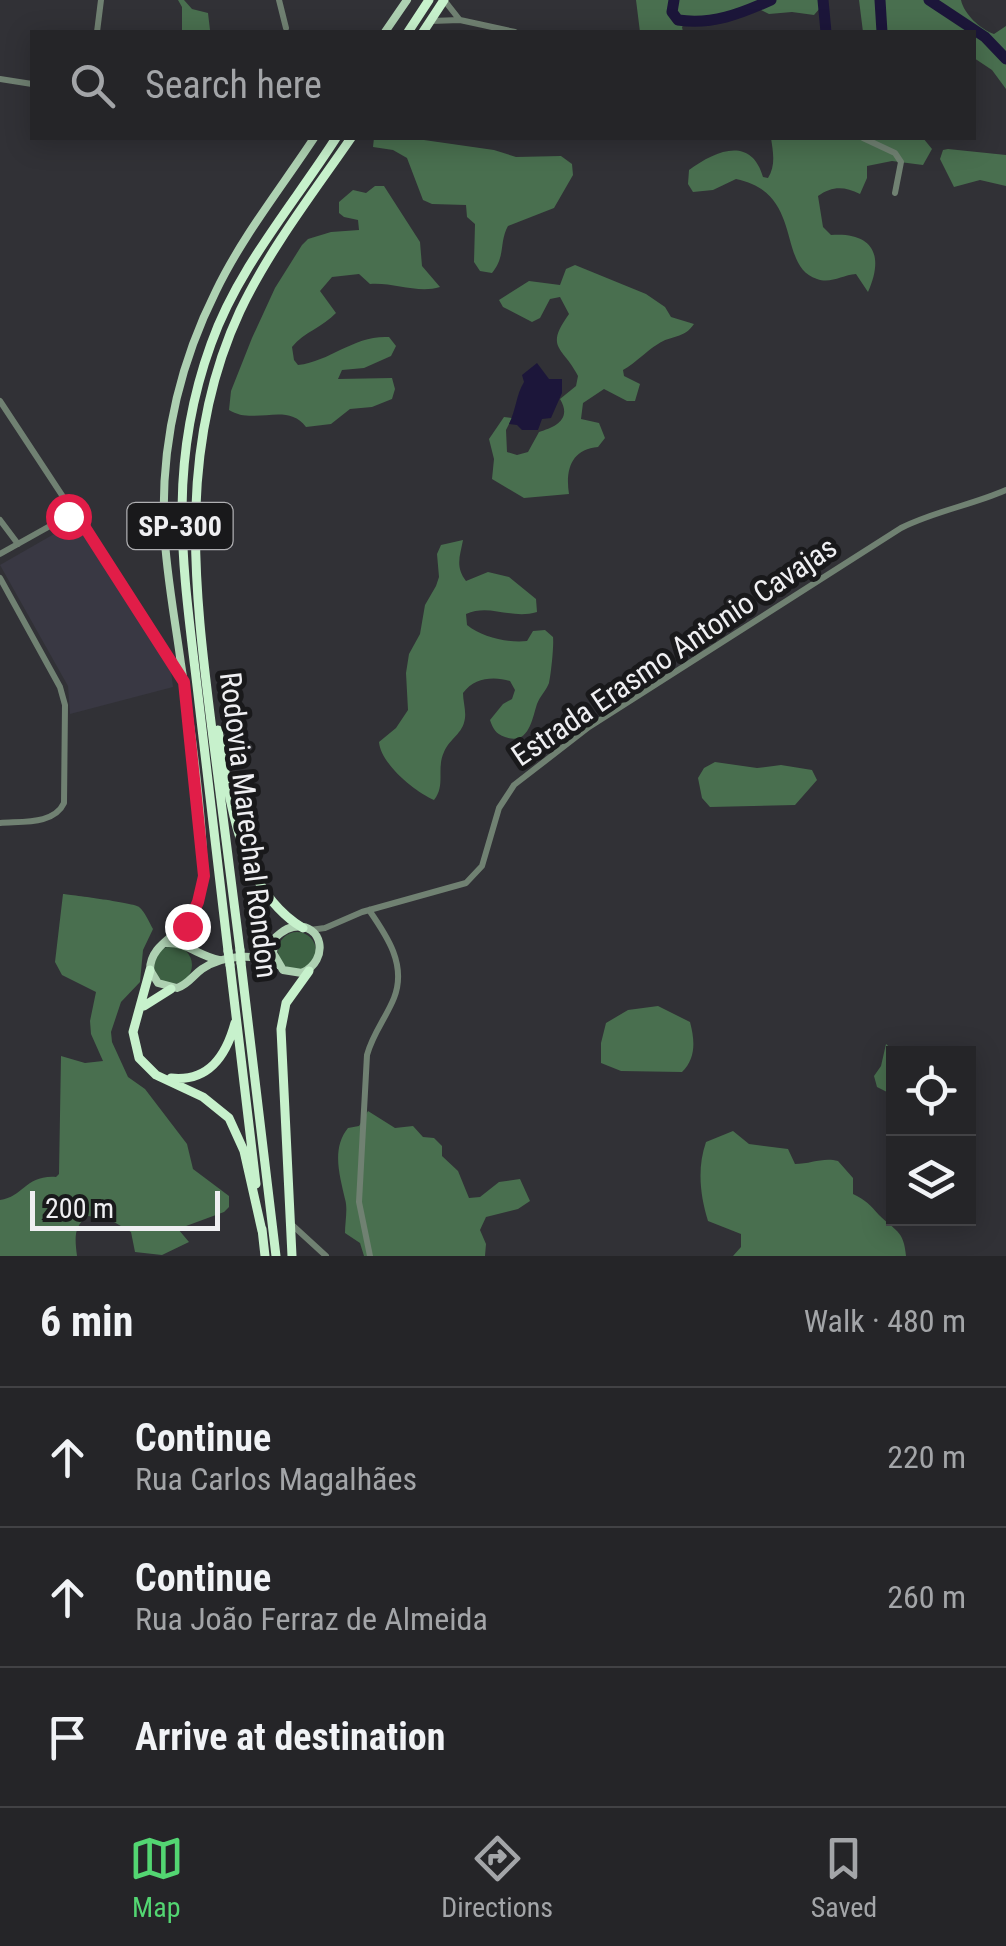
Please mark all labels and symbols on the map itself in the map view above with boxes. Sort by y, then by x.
route start [46,494,92,540]
road number: SP-300 [128,503,232,549]
street label: Estrada Erasmo Antonio Cavajas [505,529,843,773]
street label: Rodovia Marechal Rondon [213,670,285,980]
route end [165,904,211,950]
scale bar [30,1186,220,1230]

